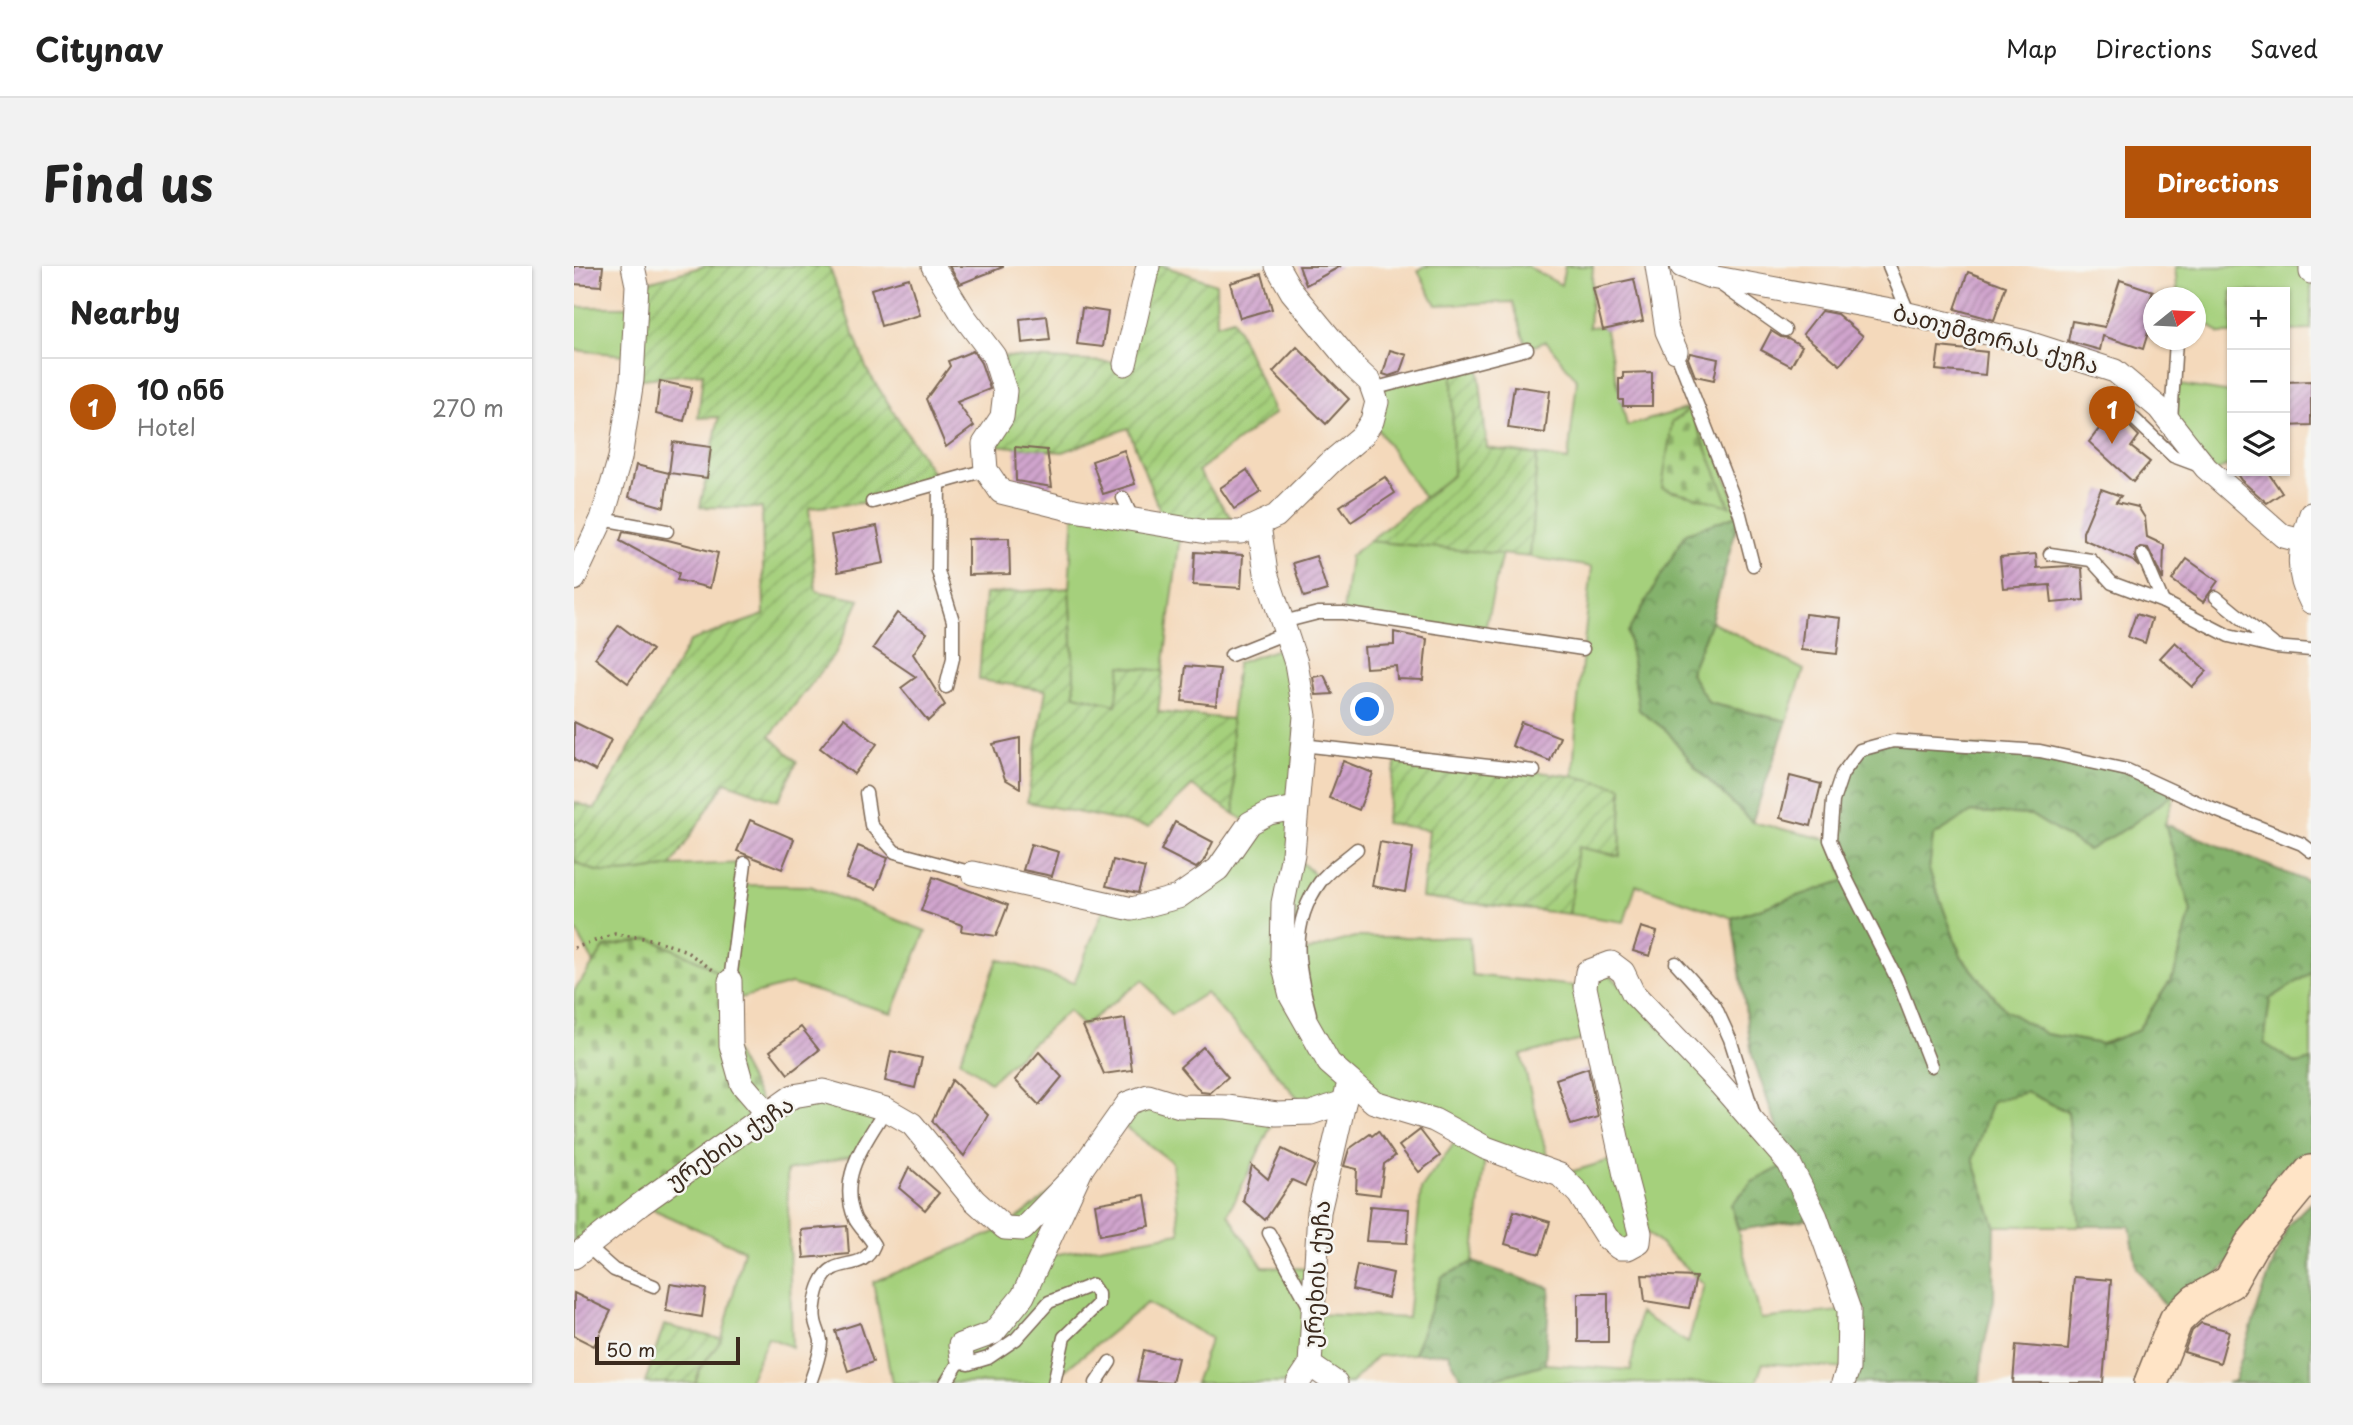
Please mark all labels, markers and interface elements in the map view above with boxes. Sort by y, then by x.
text: Citynav [35,23,163,73]
text: Map [2006,30,2057,66]
text: Directions [2095,30,2212,66]
text: Saved [2250,30,2318,66]
text: Find us [42,145,213,219]
button: Directions [2125,146,2311,218]
north arrow [2143,287,2206,350]
map controls [2227,287,2290,476]
button: + [2227,287,2290,350]
text: Nearby [70,289,180,334]
street label: ბათუმგორას ქუჩა [1890,293,2103,382]
button: − [2227,350,2290,413]
text: 10 ინნ [137,370,225,409]
pin: 1 [2089,386,2135,444]
text: 1 [88,390,99,425]
text: 270 m [432,390,504,425]
text: Hotel [137,409,196,444]
button: layers [2227,413,2290,476]
your location [1350,692,1384,726]
street label: ურეხის ქუჩა [658,1086,800,1198]
street label: ურეხის ქუჩა [1293,1199,1338,1349]
scale bar [595,1334,740,1366]
text: 50 m [606,1335,655,1363]

